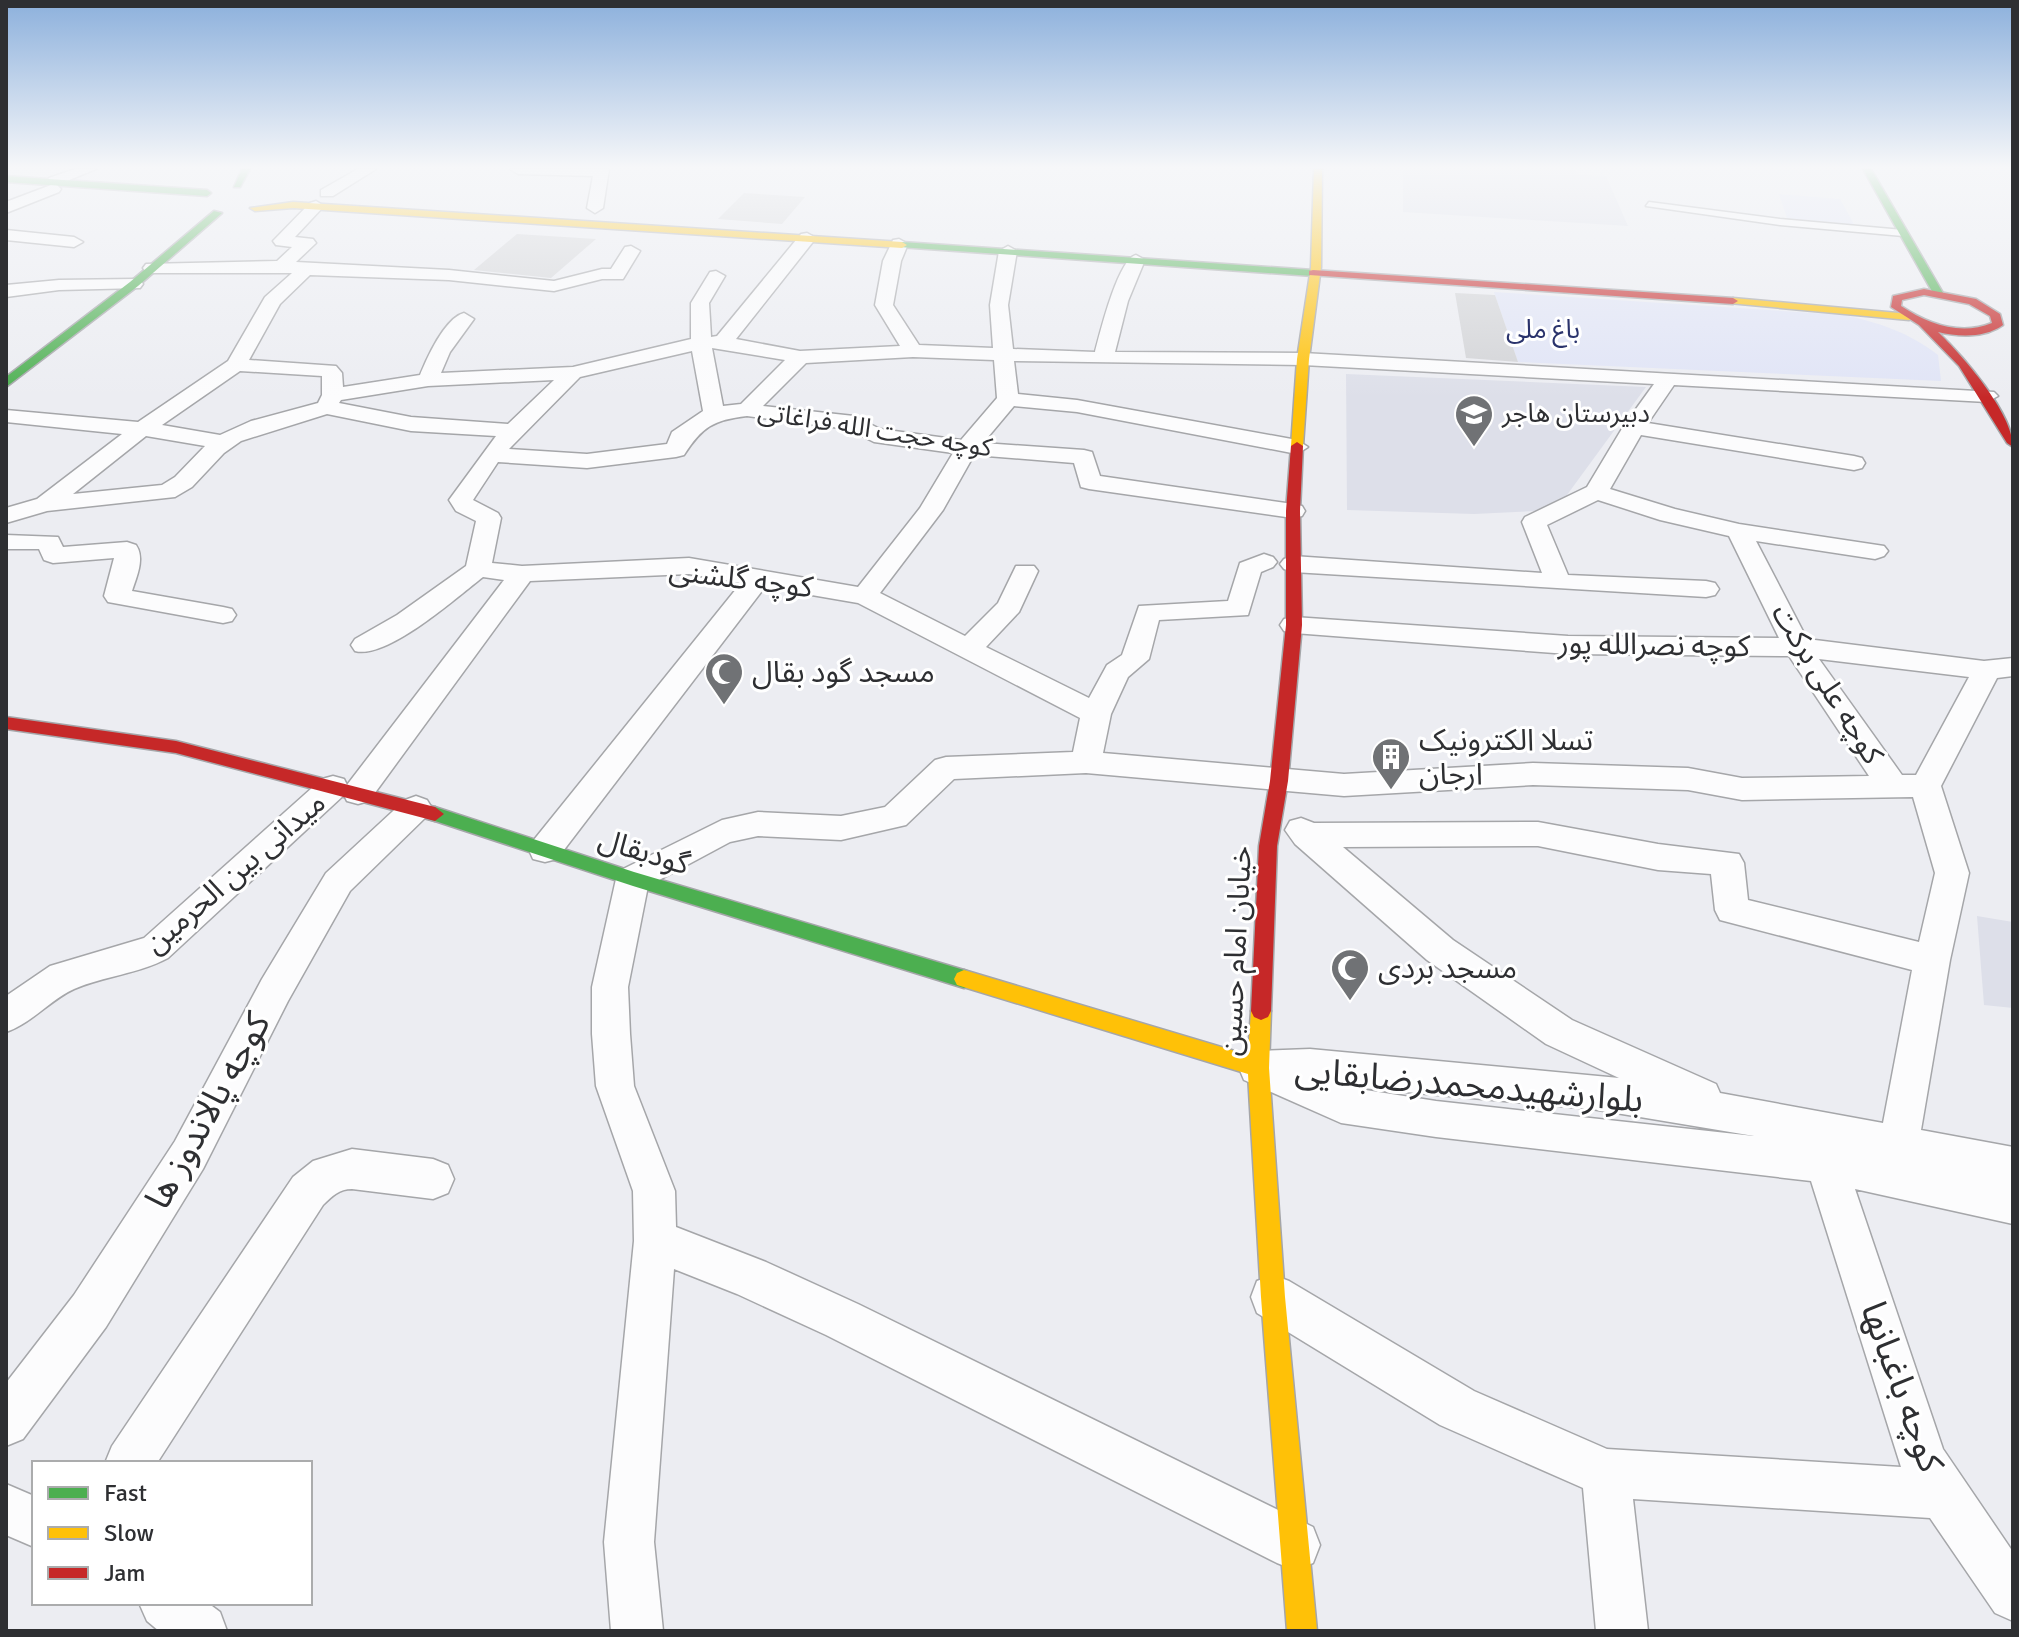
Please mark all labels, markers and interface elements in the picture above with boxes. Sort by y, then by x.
park label: باغ ملی [1506,314,1580,348]
school or university icon: دبیرستان هاجر [1453,393,1495,448]
street label: کوچه حجت الله فراغاتی [756,396,995,464]
place label: دبیرستان هاجر [1501,398,1650,430]
street label: کوچه گلشنی [667,552,816,606]
street label: کوچه علی برکت [1763,597,1891,772]
street label: کوچه نصرالله پور [1557,625,1751,665]
mosque icon: مسجد گود بقال [703,651,745,706]
place label: مسجد گود بقال [752,654,935,691]
place label: تسلا الکترونیک ارجان [1419,722,1593,793]
building icon: تسلا الکترونیک ارجان [1370,736,1412,791]
street label: میدانی بین الحرمین [137,784,333,962]
street label: گودبقال [594,821,695,884]
street label: خیابان امام حسین [1212,845,1263,1057]
mosque icon: مسجد بردی [1329,947,1371,1002]
place label: مسجد بردی [1378,950,1517,987]
street label: کوچه پالاندوز ها [136,1004,281,1217]
street label: بلوارشهیدمحمدرضابقایی [1293,1047,1645,1123]
street label: کوچه باغبانها [1850,1296,1954,1479]
legend [32,1461,312,1605]
text: Fast [104,1478,147,1508]
text: Slow [104,1518,154,1548]
text: Jam [104,1558,145,1588]

